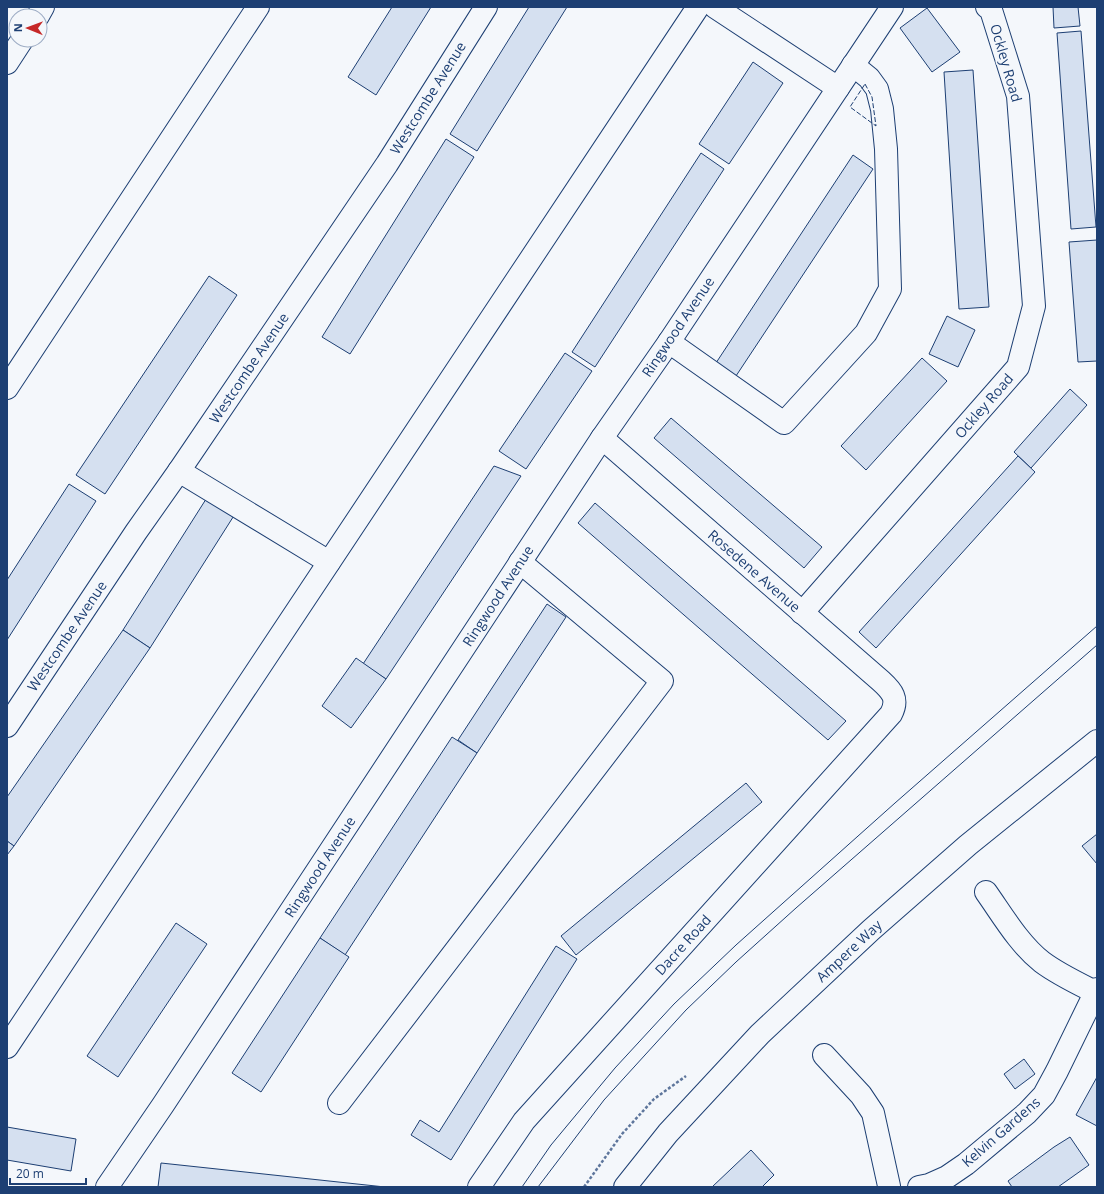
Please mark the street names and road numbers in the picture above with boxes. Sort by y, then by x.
street label: Ockley Road [986,22,1027,104]
street label: Westcombe Avenue [385,38,470,158]
street label: Ringwood Avenue [637,273,718,381]
street label: Westcombe Avenue [205,309,293,427]
street label: Ockley Road [950,369,1017,442]
street label: Rosedene Avenue [704,525,805,616]
street label: Ringwood Avenue [458,541,537,650]
street label: Westcombe Avenue [23,577,111,695]
street label: Ringwood Avenue [280,812,359,921]
street label: Dacre Road [650,910,715,979]
street label: Ampere Way [812,915,886,986]
street label: Kelvin Gardens [957,1092,1044,1171]

